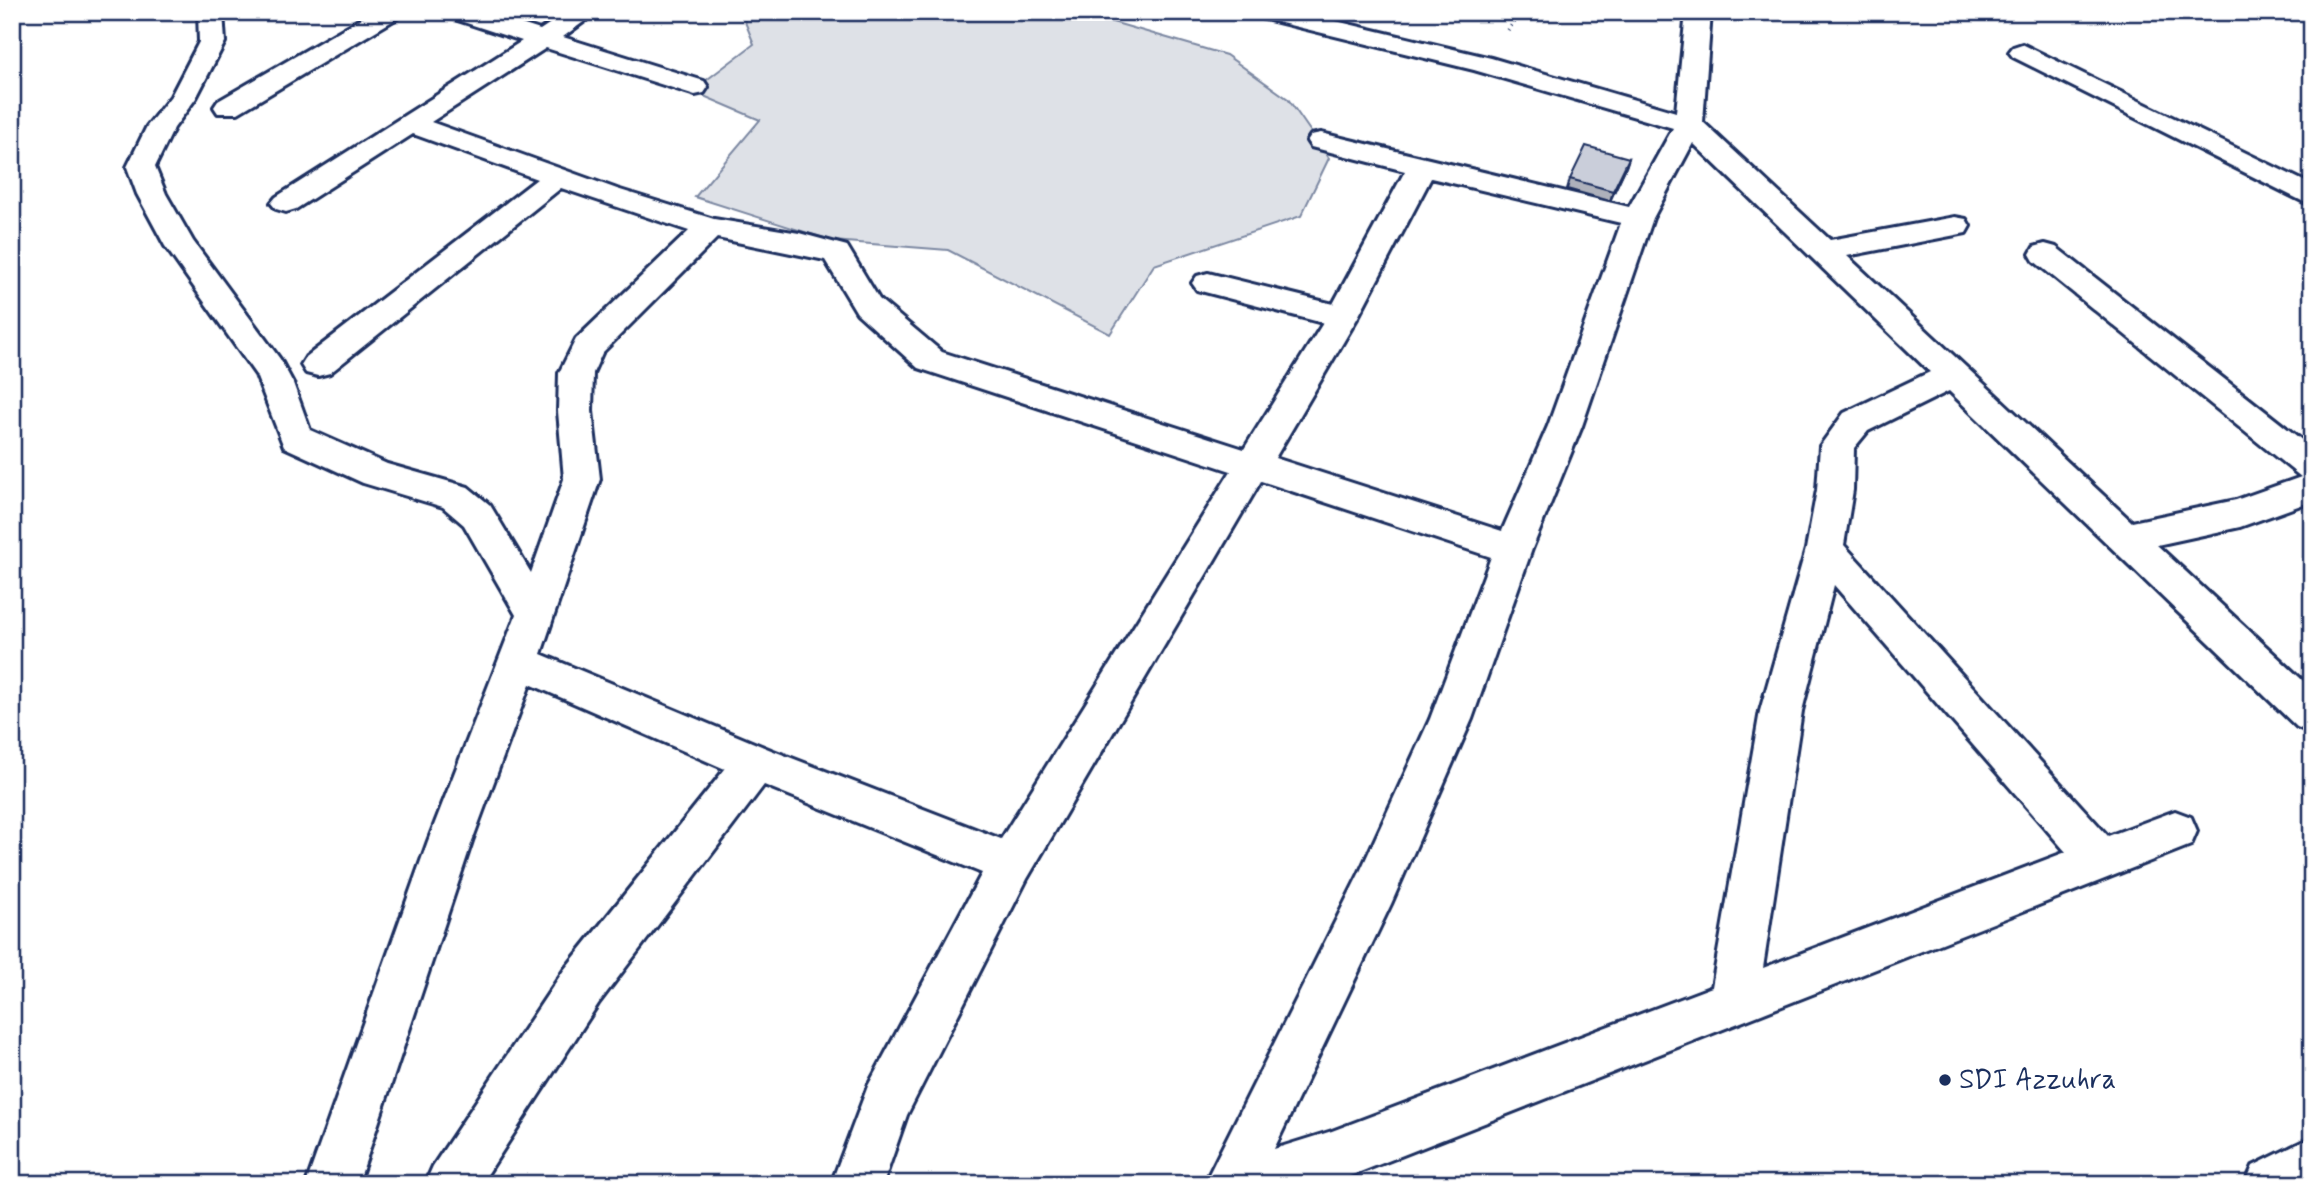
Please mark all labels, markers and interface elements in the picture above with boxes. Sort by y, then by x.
place label: SDI Azzuhra [1959,1062,2116,1099]
marker: SDI Azzuhra [1937,1072,1953,1088]

